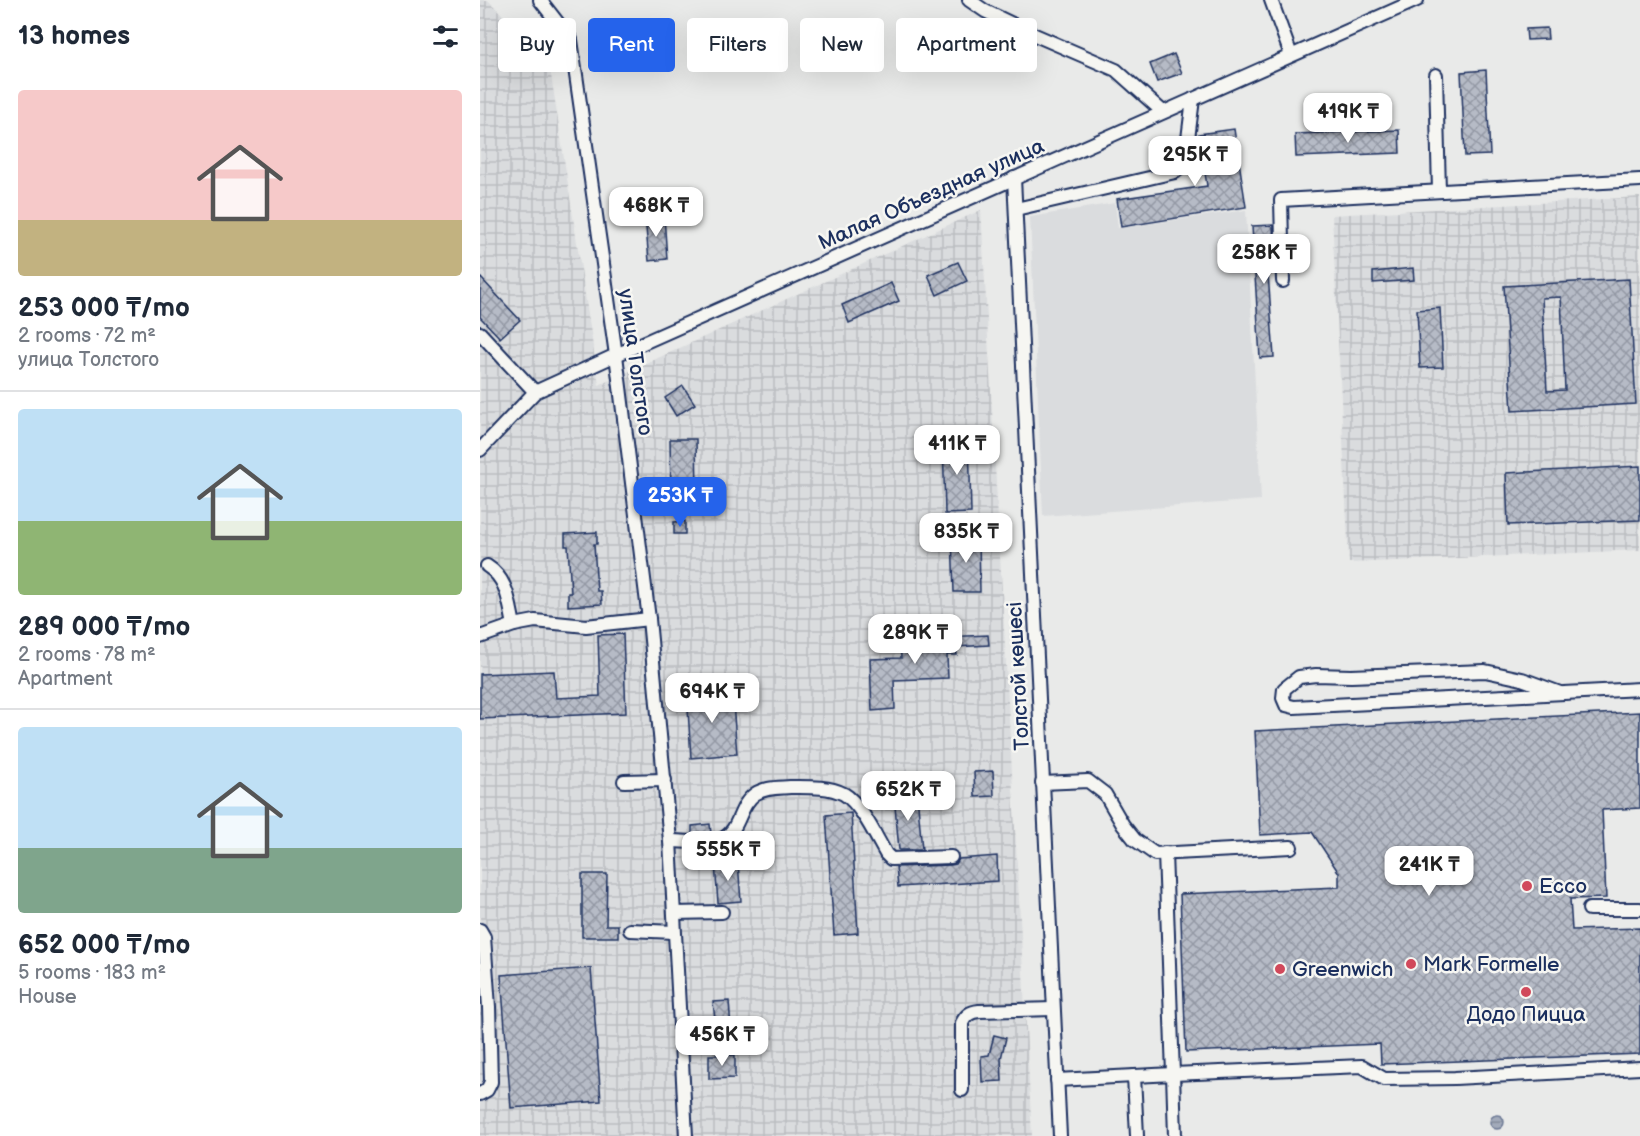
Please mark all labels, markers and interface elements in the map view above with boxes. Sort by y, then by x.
chip: Buy [498,18,576,72]
chip: Rent [588,18,675,72]
chip: Filters [687,18,788,72]
chip: New [800,18,884,72]
chip: Apartment [896,18,1037,72]
icon: filters [429,20,462,53]
text: 13 homes [18,21,130,52]
pin: 419K ₸ [1299,93,1397,144]
text: 419K ₸ [1317,100,1379,124]
icon: home [186,129,294,237]
street label: Малая Объездная улица [815,133,1048,256]
pin: 295K ₸ [1146,136,1244,187]
text: 295K ₸ [1162,143,1228,167]
pin: 468K ₸ [607,187,705,238]
text: 468K ₸ [623,194,689,218]
pin: 258K ₸ [1215,234,1313,285]
text: 258K ₸ [1231,241,1297,265]
street label: улица Толстого [613,287,658,437]
text: 253 000 ₸/mo [18,293,190,324]
text: 2 rooms · 72 m² [18,324,156,348]
text: улица Толстого [18,348,159,372]
pin: 411K ₸ [908,425,1006,476]
text: 411K ₸ [928,432,986,456]
icon: home [186,448,294,556]
pin: 253K ₸ [631,477,729,528]
text: 253K ₸ [647,484,713,508]
pin: 835K ₸ [917,513,1015,564]
text: 835K ₸ [933,520,999,544]
street label: Толстой көшесі [1002,601,1035,751]
text: 289 000 ₸/mo [18,612,190,643]
pin: 289K ₸ [866,614,964,665]
text: 289K ₸ [882,621,948,645]
text: 2 rooms · 78 m² [18,643,156,667]
text: Apartment [18,667,113,691]
pin: 694K ₸ [663,673,761,724]
text: 694K ₸ [679,680,745,704]
icon: home [186,766,294,874]
pin: 652K ₸ [859,771,957,822]
text: 652K ₸ [875,778,941,802]
pin: 555K ₸ [679,831,777,882]
text: 555K ₸ [696,838,760,862]
pin: 241K ₸ [1380,846,1478,897]
text: 241K ₸ [1399,853,1459,877]
place label: Ecco [1539,874,1587,899]
marker: Ecco [1520,879,1534,893]
text: 652 000 ₸/mo [18,930,190,961]
place label: Mark Formelle [1423,952,1559,977]
place label: Greenwich [1292,957,1393,982]
marker: Mark Formelle [1404,957,1418,971]
text: 5 rooms · 183 m² [18,961,166,985]
marker: Greenwich [1273,962,1287,976]
text: House [18,985,77,1009]
marker: Додо Пицца [1519,985,1533,999]
place label: Додо Пицца [1466,1002,1586,1027]
pin: 456K ₸ [673,1016,771,1067]
text: 456K ₸ [689,1023,755,1047]

